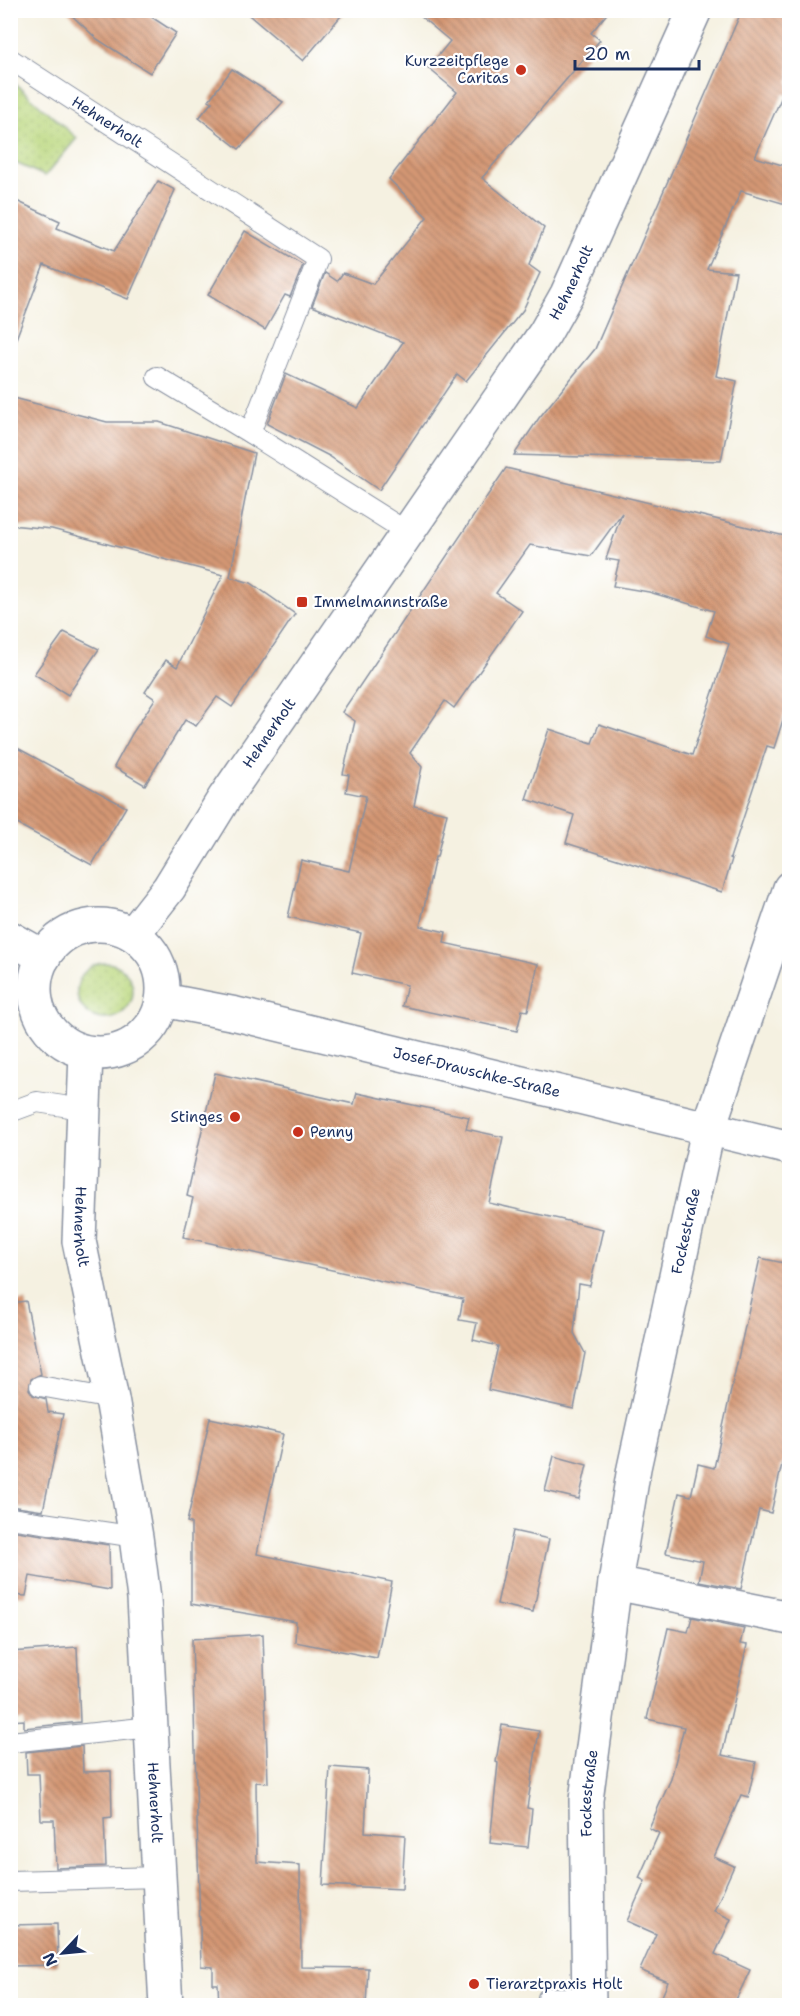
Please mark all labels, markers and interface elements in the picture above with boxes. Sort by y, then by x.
scale bar [575,33,700,71]
text: 20 m [584,42,630,66]
place label: Kurzzeitpflege Caritas [405,51,509,88]
marker: Kurzzeitpflege Caritas [514,63,528,77]
street label: Hehnerholt [68,92,147,153]
street label: Hehnerholt [544,242,598,324]
place label: Immelmannstraße [314,592,448,612]
marker: Immelmannstraße [295,595,309,609]
street label: Hehnerholt [238,694,300,772]
street label: Josef-Drauschke-Straße [391,1042,563,1102]
place label: Stinges [171,1107,223,1127]
marker: Stinges [228,1110,242,1124]
place label: Penny [310,1122,353,1142]
marker: Penny [291,1125,305,1139]
street label: Hehnerholt [69,1186,94,1269]
street label: Fockestraße [667,1186,705,1276]
street label: Fockestraße [576,1748,603,1837]
street label: Hehnerholt [143,1761,167,1844]
north arrow [33,1923,93,1983]
text: N [38,1949,62,1970]
place label: Tierarztpraxis Holt [486,1974,623,1994]
marker: Tierarztpraxis Holt [467,1977,481,1991]

